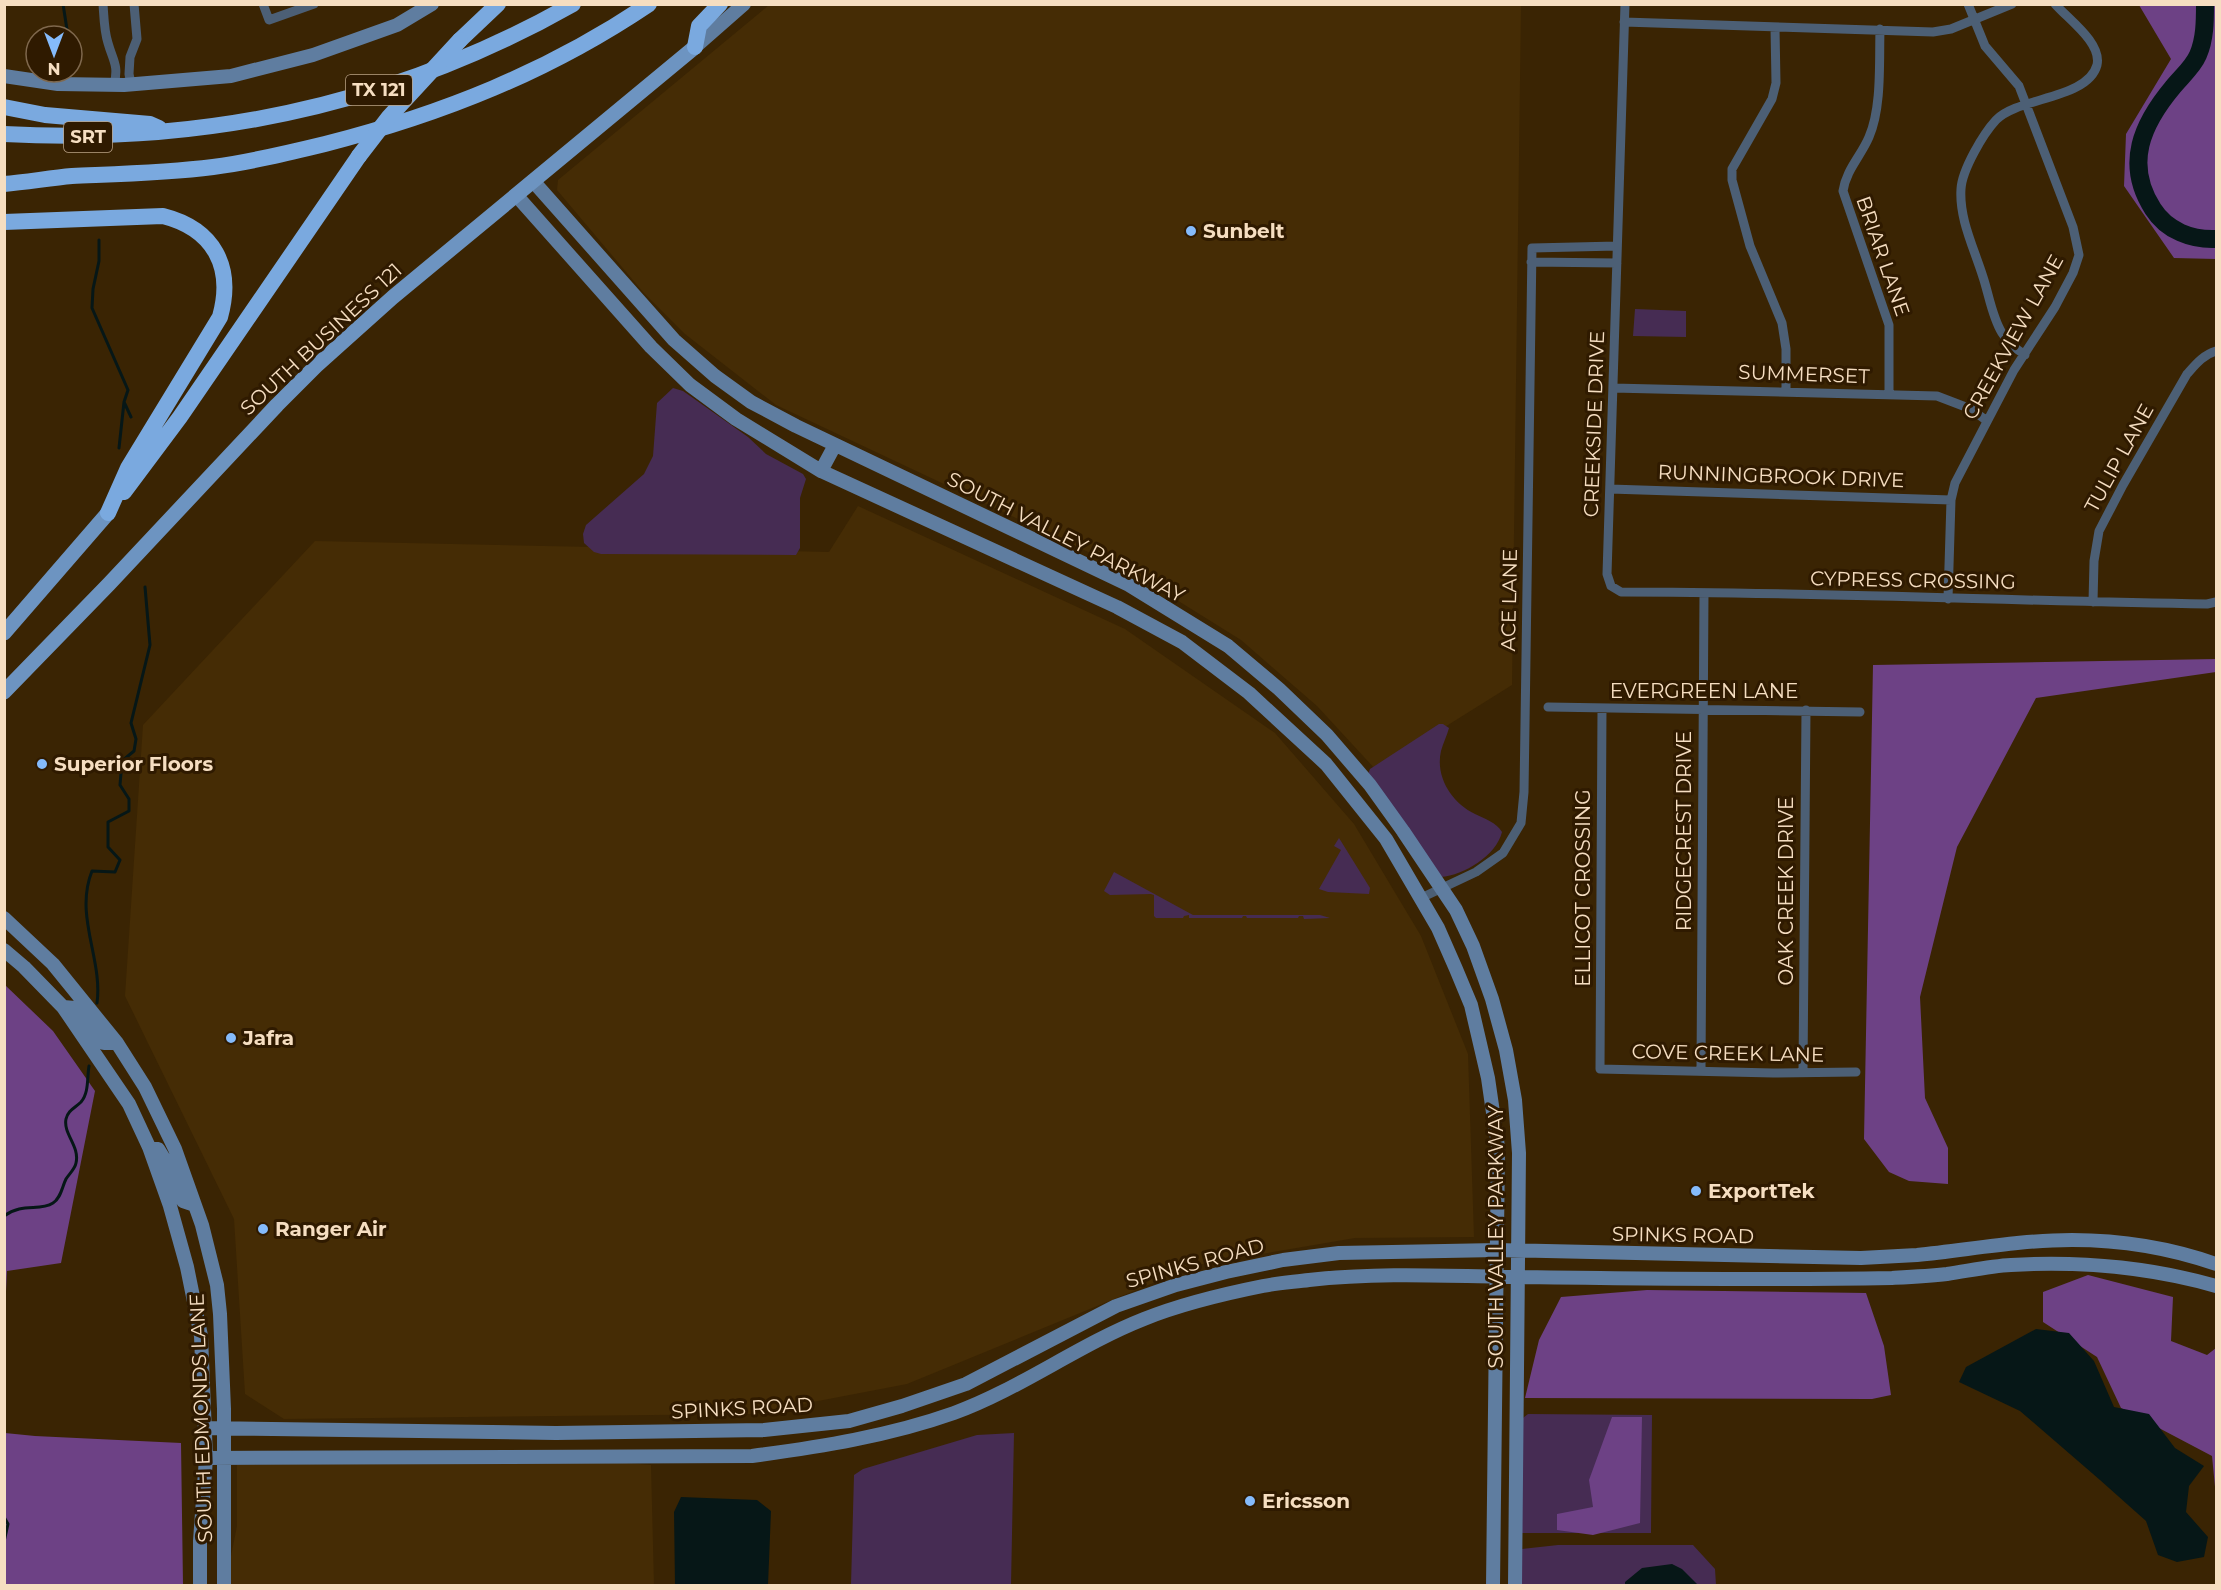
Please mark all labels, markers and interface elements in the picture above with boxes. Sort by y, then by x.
north arrow [24,24,84,84]
text: N [48,59,60,78]
road number: TX 121 [346,75,412,105]
road number: SRT [64,122,112,152]
street label: BRIAR LANE [1851,193,1915,319]
place label: Sunbelt [1203,219,1285,243]
marker: Sunbelt [1184,224,1198,238]
street label: CREEKVIEW LANE [1958,250,2068,424]
street label: SOUTH BUSINESS 121 [235,258,407,420]
street label: CREEKSIDE DRIVE [1579,330,1609,518]
street label: SUMMERSET [1738,360,1871,388]
street label: TULIP LANE [2079,400,2159,516]
street label: RUNNINGBROOK DRIVE [1657,460,1905,492]
street label: SOUTH VALLEY PARKWAY [943,467,1189,608]
street label: ACE LANE [1496,548,1522,652]
street label: CYPRESS CROSSING [1810,566,2016,594]
street label: EVERGREEN LANE [1610,679,1798,703]
street label: RIDGECREST DRIVE [1672,731,1696,931]
place label: Superior Floors [54,752,213,776]
marker: Superior Floors [35,757,49,771]
street label: ELLICOT CROSSING [1571,789,1595,987]
street label: OAK CREEK DRIVE [1774,797,1798,986]
place label: Jafra [242,1026,294,1050]
marker: Jafra [224,1031,238,1045]
street label: COVE CREEK LANE [1631,1039,1825,1067]
street label: SOUTH VALLEY PARKWAY [1484,1105,1508,1369]
place label: ExportTek [1708,1179,1816,1203]
marker: ExportTek [1689,1184,1703,1198]
place label: Ranger Air [275,1217,387,1241]
marker: Ranger Air [256,1222,270,1236]
street label: SPINKS ROAD [1612,1222,1754,1248]
street label: SPINKS ROAD [1123,1233,1267,1293]
street label: SOUTH EDMONDS LANE [185,1293,217,1543]
street label: SPINKS ROAD [670,1392,814,1424]
place label: Ericsson [1262,1489,1350,1513]
marker: Ericsson [1243,1494,1257,1508]

